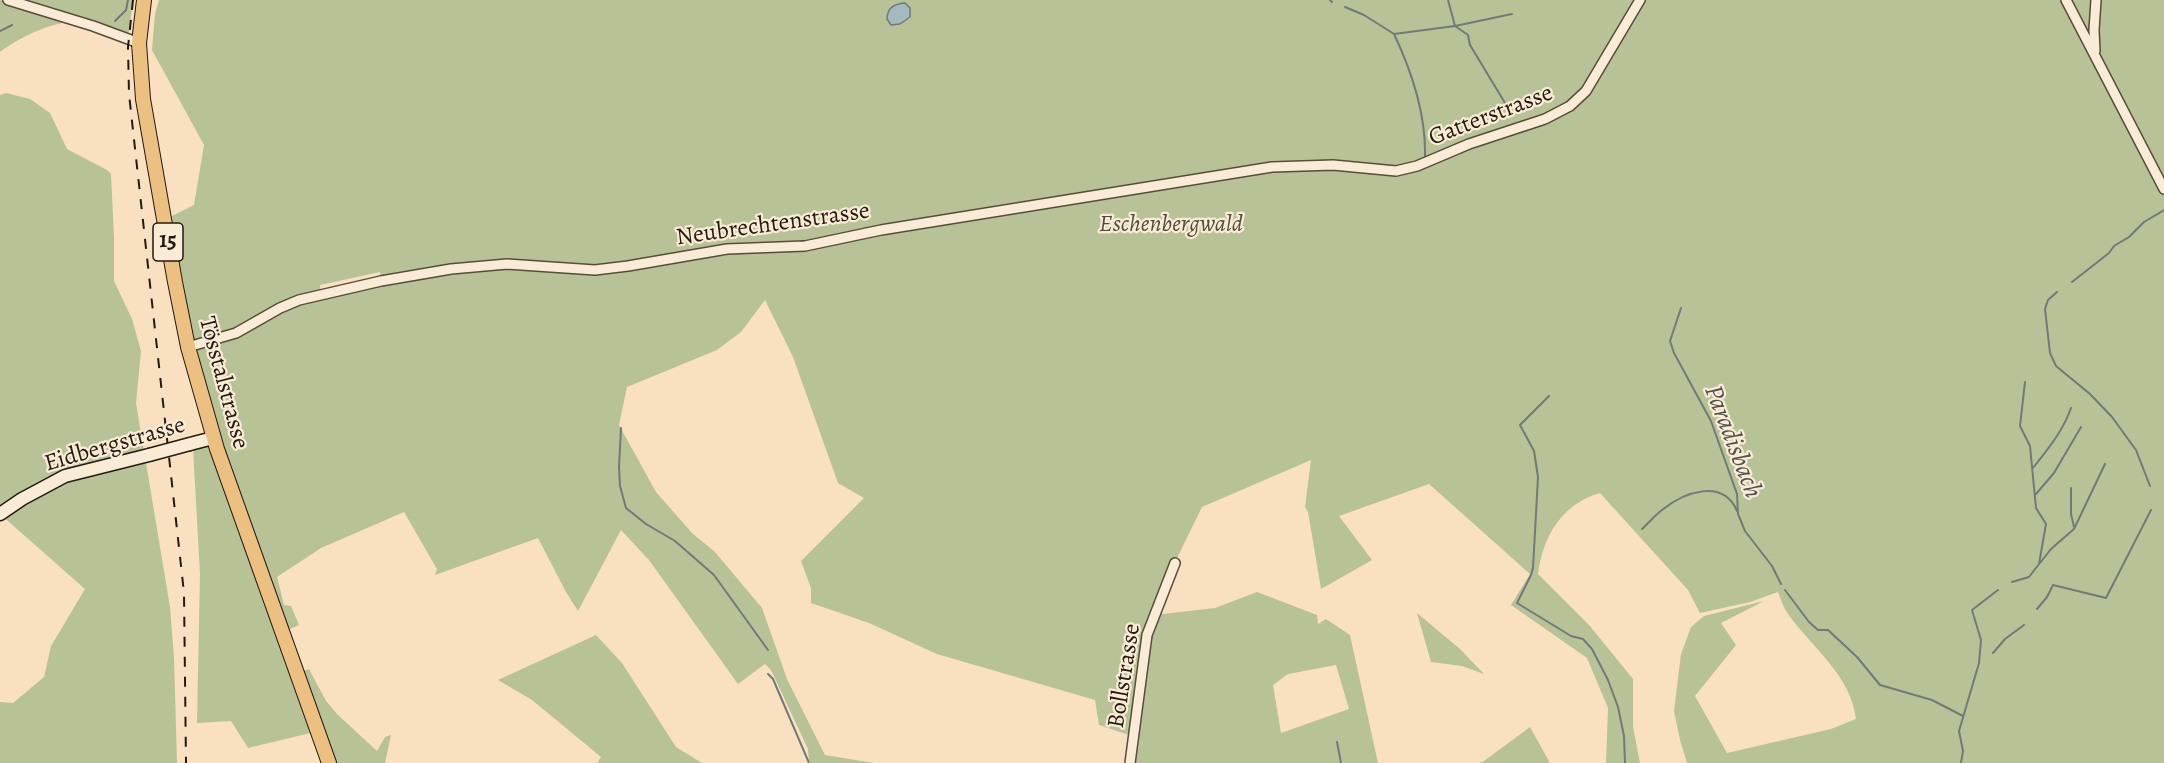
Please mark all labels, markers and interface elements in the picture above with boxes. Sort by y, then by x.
street label: Gatterstrasse [1425,79,1557,153]
street label: Neubrechtenstrasse [674,197,872,253]
park label: Eschenbergwald [1099,211,1243,239]
road number: 15 [153,223,183,261]
street label: Tösstalstrasse [192,314,254,452]
water label: Paradisbach [1696,381,1768,503]
street label: Eidbergstrasse [41,411,189,479]
street label: Bollstrasse [1103,622,1147,730]

